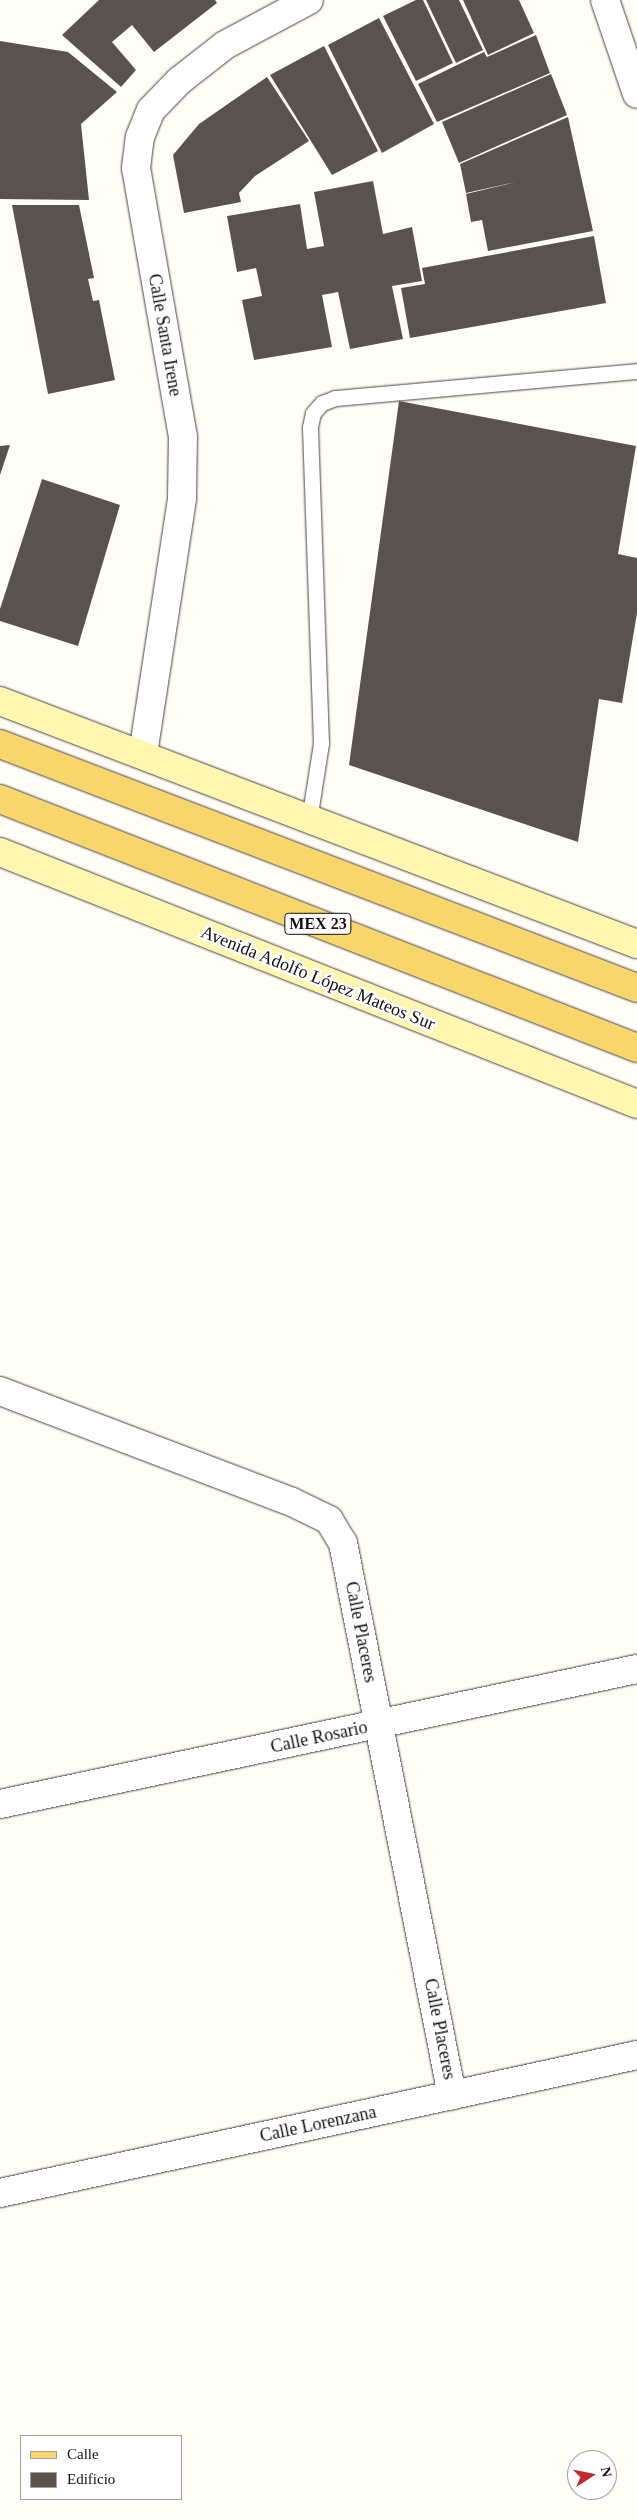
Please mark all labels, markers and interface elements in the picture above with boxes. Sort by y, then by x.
street label: Calle Santa Irene [144,272,186,398]
road number: MEX 23 [284,911,352,938]
street label: Avenida Adolfo López Mateos Sur [197,921,439,1035]
street label: Calle Placeres [341,1580,381,1684]
street label: Calle Rosario [269,1716,369,1758]
street label: Calle Placeres [420,1977,460,2081]
street label: Calle Lorenzana [258,2101,378,2147]
legend [20,2435,182,2500]
text: Calle [67,2446,99,2462]
north arrow [567,2450,617,2500]
text: N [598,2466,615,2479]
text: Edificio [67,2471,115,2487]

